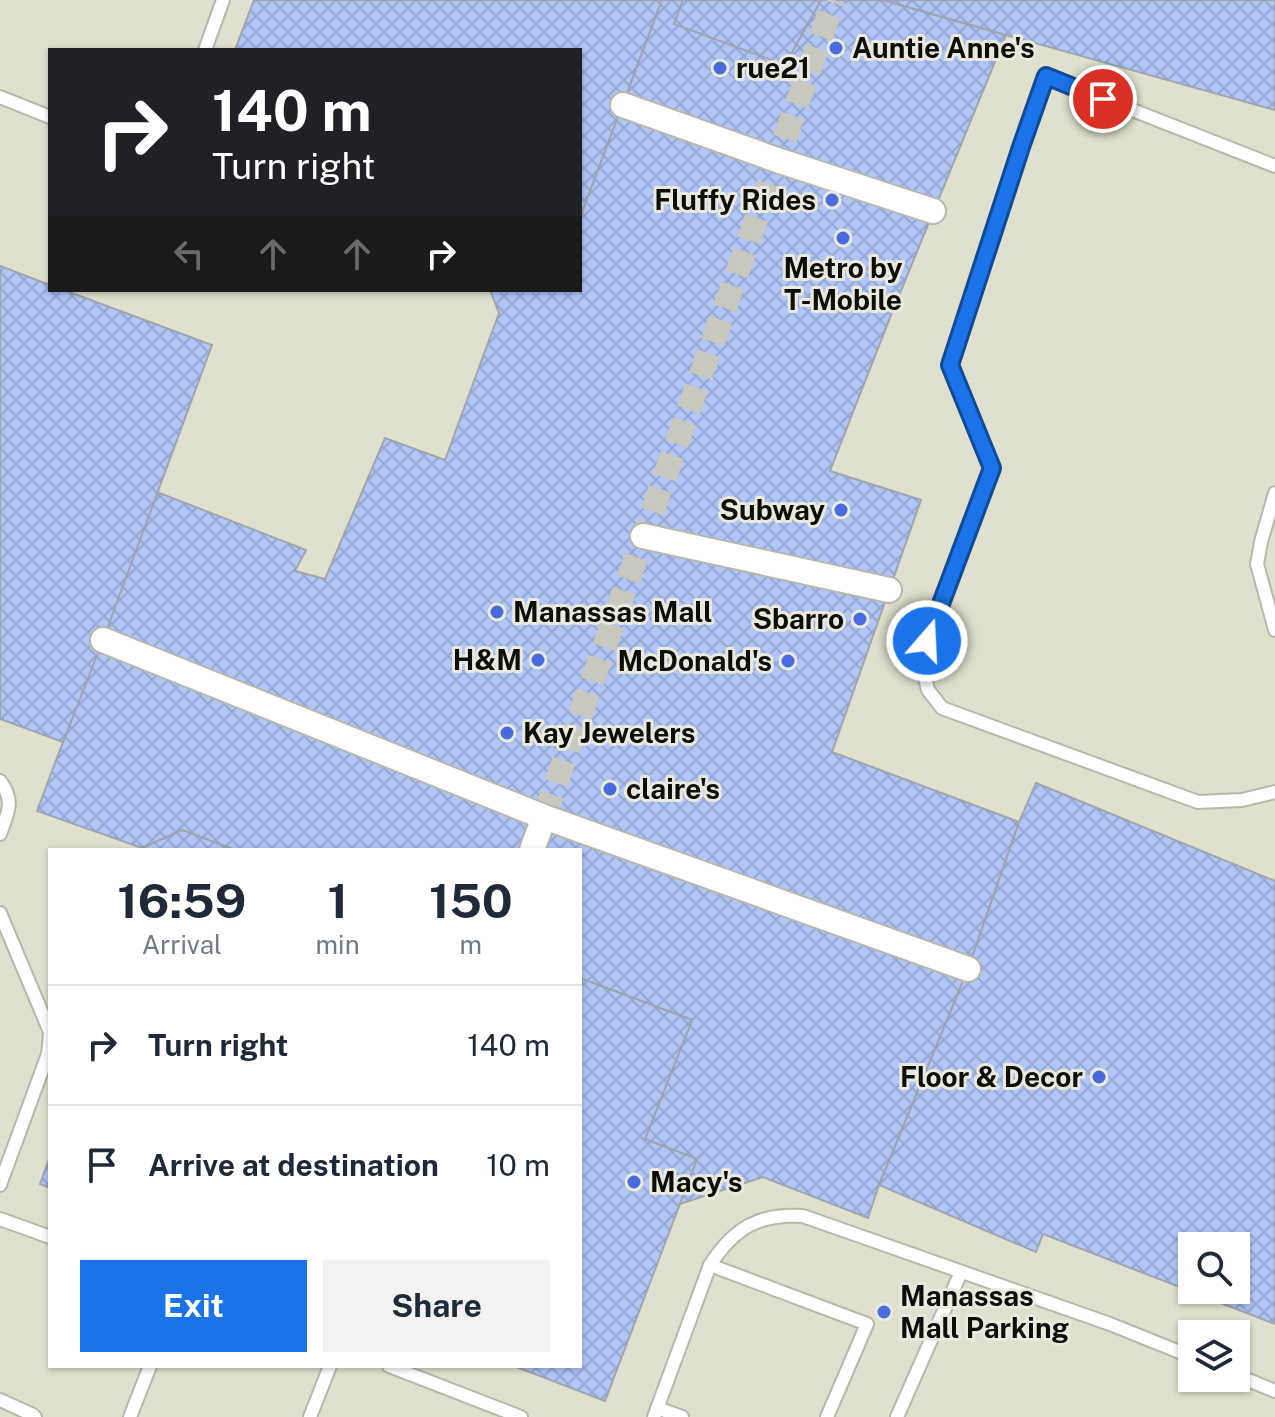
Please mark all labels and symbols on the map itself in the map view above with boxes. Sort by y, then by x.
place label: Auntie Anne's [852,31,1035,64]
marker: Auntie Anne's [827,39,845,57]
place label: rue21 [736,51,810,84]
marker: rue21 [711,59,729,77]
pin [1069,65,1137,133]
place label: Fluffy Rides [654,183,816,216]
marker: Fluffy Rides [823,191,841,209]
marker: Metro by T-Mobile [834,229,852,247]
place label: Metro by T-Mobile [784,251,903,316]
place label: Subway [720,493,825,526]
marker: Subway [832,501,850,519]
place label: Manassas Mall [513,595,712,628]
position arrow [885,599,969,683]
place label: Sbarro [753,602,844,635]
marker: Manassas Mall [488,603,506,621]
marker: Sbarro [851,610,869,628]
place label: H&M [453,643,522,676]
place label: McDonald's [618,644,772,677]
marker: H&M [529,651,547,669]
marker: McDonald's [779,652,797,670]
place label: Kay Jewelers [523,716,696,749]
marker: Kay Jewelers [498,724,516,742]
place label: claire's [626,772,720,805]
marker: claire's [601,780,619,798]
place label: Floor & Decor [900,1060,1083,1093]
marker: Floor & Decor [1090,1068,1108,1086]
place label: Macy's [650,1165,743,1198]
marker: Macy's [625,1173,643,1191]
place label: Manassas Mall Parking [900,1279,1069,1344]
marker: Manassas Mall Parking [875,1303,893,1321]

